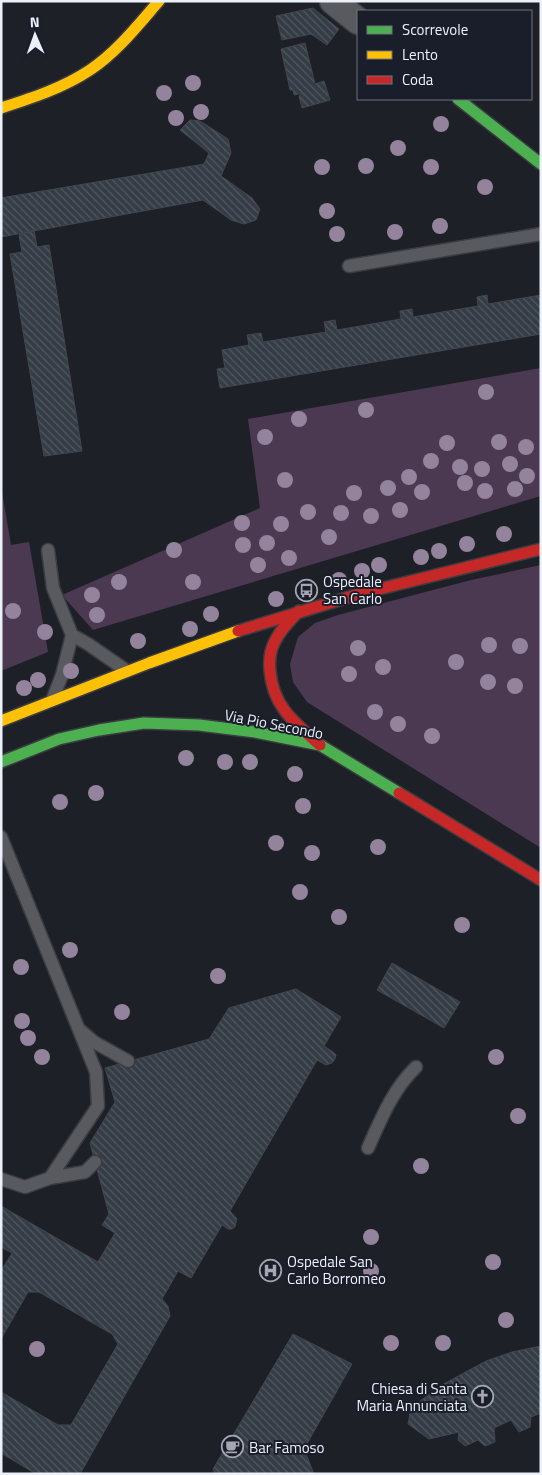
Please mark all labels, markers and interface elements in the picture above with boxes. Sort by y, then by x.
north arrow [10,10,60,60]
legend [357,10,532,100]
text: N [29,11,40,32]
text: Scorrevole [402,18,468,41]
text: Lento [402,43,438,66]
text: Coda [402,68,434,91]
place label: Ospedale San Carlo [323,570,382,610]
bus stop icon: Ospedale San Carlo [295,578,319,602]
street label: Via Pio Secondo [223,703,325,745]
place label: Ospedale San Carlo Borromeo [287,1250,386,1290]
hospital icon: Ospedale San Carlo Borromeo [259,1258,283,1282]
place label: Chiesa di Santa Maria Annunciata [356,1377,467,1417]
church icon: Chiesa di Santa Maria Annunciata [471,1385,495,1409]
cafe icon: Bar Famoso [221,1435,245,1459]
place label: Bar Famoso [249,1436,325,1459]

